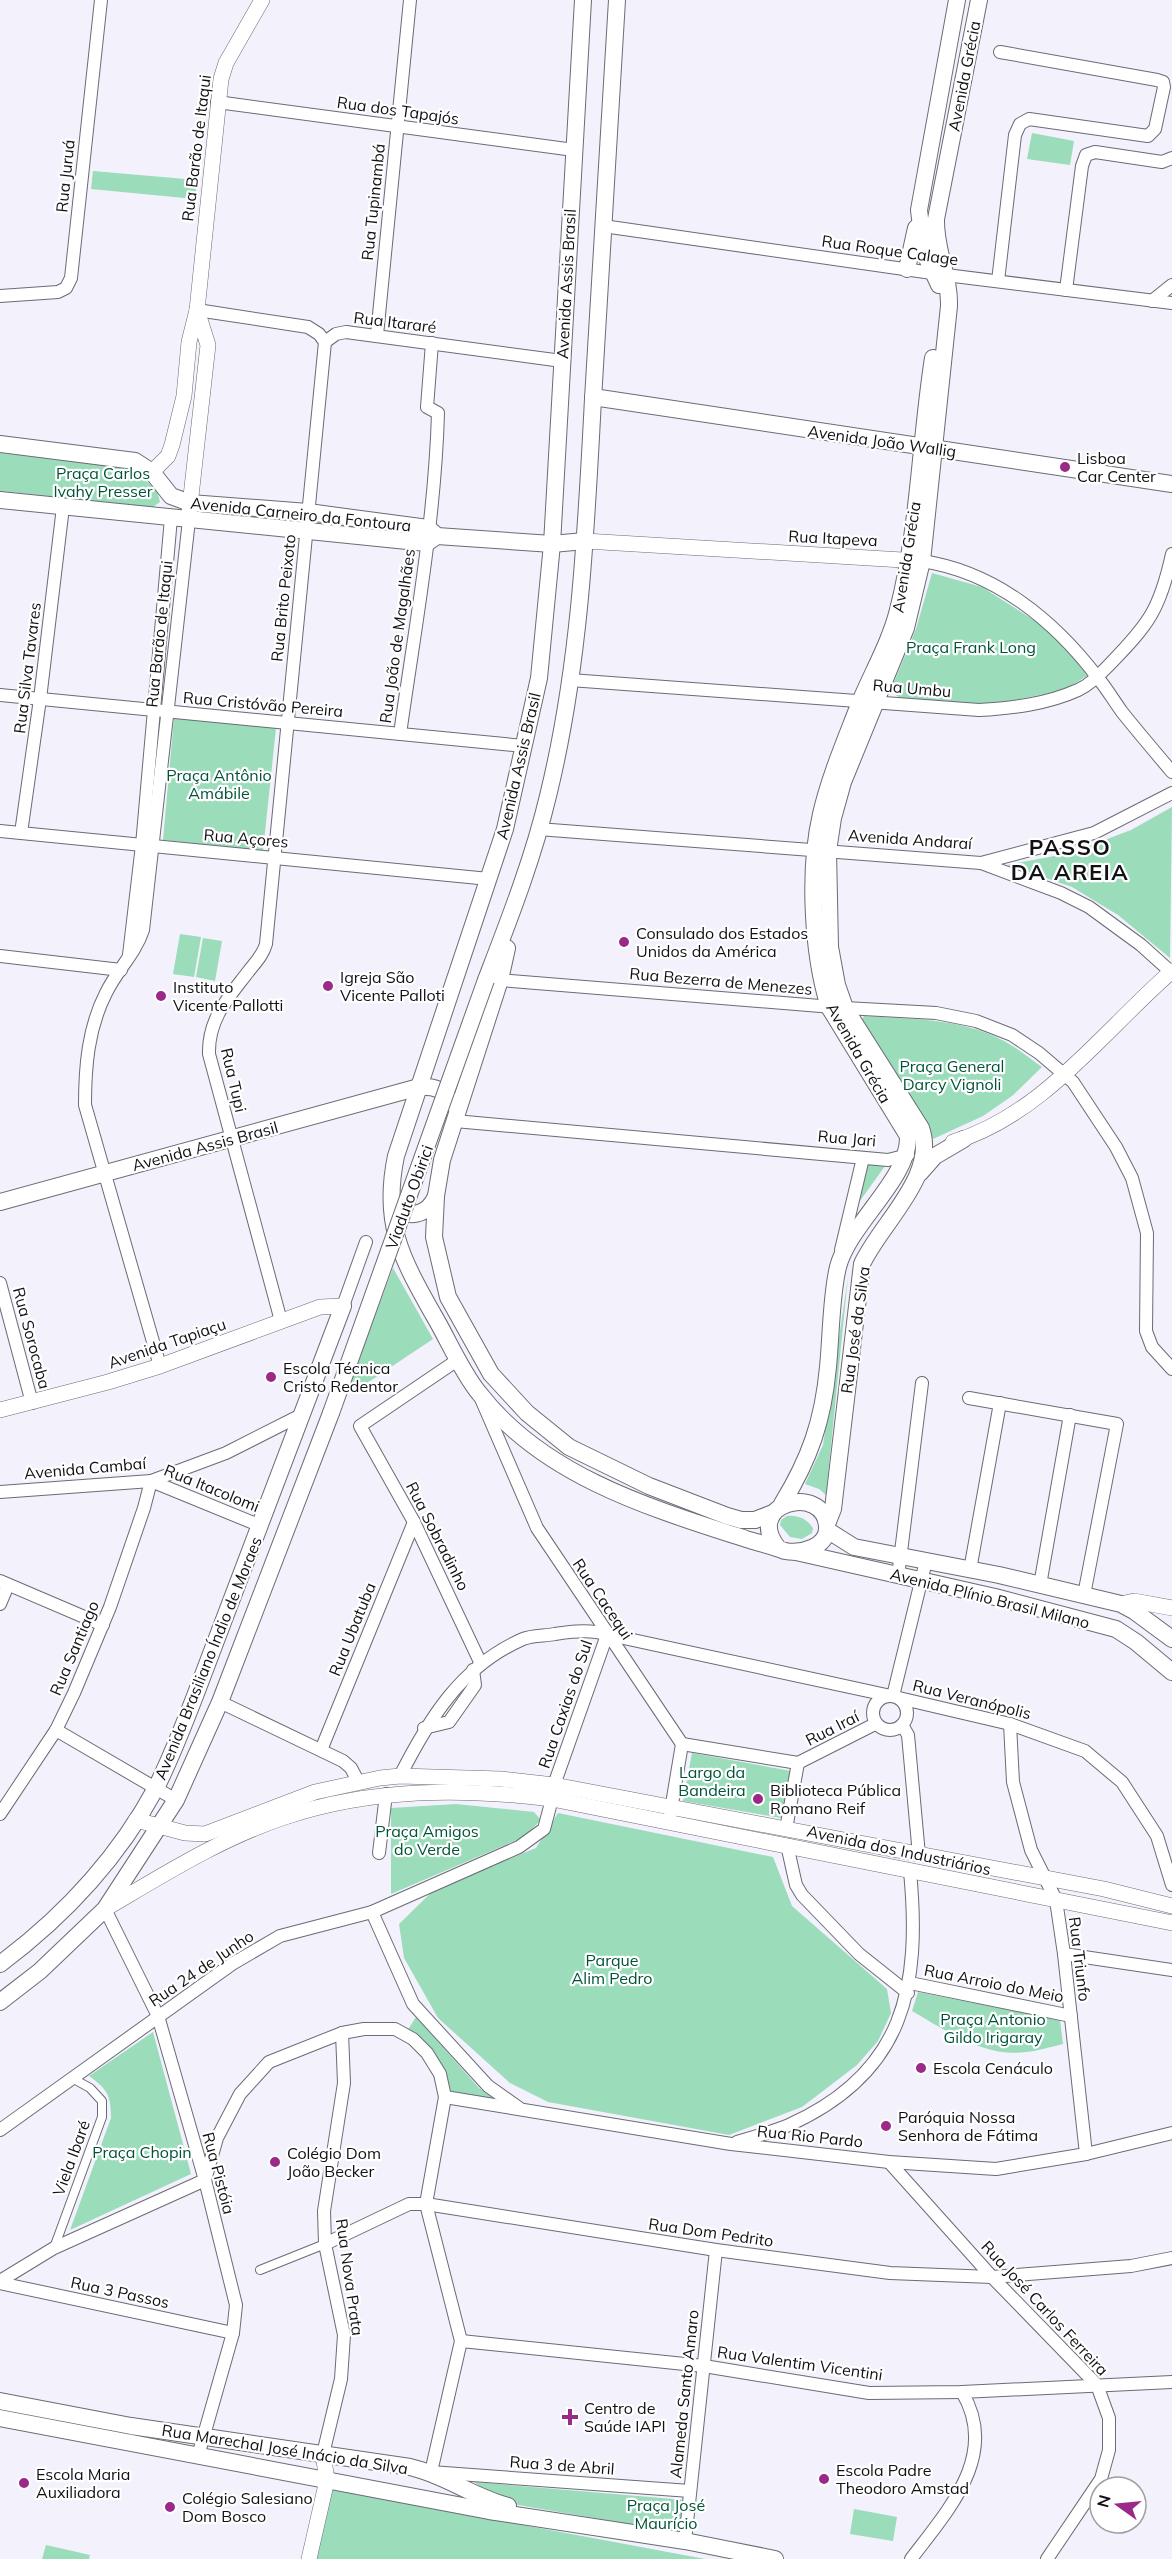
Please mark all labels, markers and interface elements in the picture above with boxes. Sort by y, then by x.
street label: Avenida Grécia [943,19,985,133]
street label: Rua Barão de Itaqui [177,73,215,223]
street label: Rua dos Tapajós [336,92,460,128]
street label: Rua Juruá [51,139,79,213]
street label: Rua Tupinambá [357,143,389,261]
street label: Avenida Assis Brasil [552,208,580,360]
street label: Rua Roque Calage [820,231,960,269]
street label: Rua Itararé [353,307,437,337]
street label: Avenida João Wallig [806,421,958,461]
place label: Lisboa Car Center [1077,448,1156,486]
marker: Lisboa Car Center [1058,460,1072,474]
park label: Praça Carlos Ivahy Presser [53,463,153,501]
street label: Avenida Carneiro da Fontoura [190,492,412,536]
street label: Avenida Grécia [887,500,925,614]
street label: Rua Itapeva [788,526,878,550]
street label: Rua Brito Peixoto [266,533,300,663]
street label: Rua João de Magalhães [375,547,419,724]
street label: Rua Barão de Itaqui [141,559,177,709]
street label: Rua Silva Tavares [9,601,45,735]
park label: Praça Frank Long [906,637,1036,657]
street label: Rua Umbu [872,675,952,701]
street label: Rua Cristóvão Pereira [182,687,344,721]
street label: Avenida Assis Brasil [491,691,545,841]
park label: Praça Antônio Amábile [166,765,272,803]
street label: Rua Açores [203,824,289,852]
street label: Avenida Andaraí [847,825,974,853]
district label: PASSO DA AREIA [1011,833,1129,886]
place label: Consulado dos Estados Unidos da América [636,923,808,961]
marker: Consulado dos Estados Unidos da América [617,935,631,949]
street label: Rua Bezerra de Menezes [629,963,813,999]
place label: Igreja São Vicente Palloti [340,967,445,1005]
place label: Instituto Vicente Pallotti [173,977,283,1015]
marker: Igreja São Vicente Palloti [321,979,335,993]
marker: Instituto Vicente Pallotti [154,989,168,1003]
street label: Avenida Grécia [822,999,896,1107]
street label: Rua Tupi [217,1046,251,1114]
park label: Praça General Darcy Vignoli [900,1056,1004,1094]
street label: Avenida Assis Brasil [130,1117,280,1175]
street label: Rua Jari [817,1125,877,1151]
street label: Viaduto Obirici [381,1142,437,1252]
street label: Rua José da Silva [836,1265,874,1395]
street label: Rua Sorocaba [9,1285,55,1391]
street label: Avenida Tapiaçu [106,1313,228,1373]
place label: Escola Técnica Cristo Redentor [283,1358,398,1396]
marker: Escola Técnica Cristo Redentor [264,1370,278,1384]
street label: Avenida Cambaí [23,1453,148,1483]
street label: Rua Itacolomi [161,1460,263,1516]
street label: Rua Sobradinho [402,1478,474,1594]
street label: Avenida Brasiliano Índio de Moraes [150,1533,266,1782]
street label: Rua Cacequi [569,1555,637,1643]
street label: Avenida Plínio Brasil Milano [888,1564,1092,1632]
street label: Rua Ubatuba [324,1579,380,1679]
street label: Rua Santiago [45,1598,103,1698]
street label: Rua Caxias do Sul [534,1637,596,1771]
street label: Rua Veranópolis [911,1675,1033,1723]
street label: Rua Iraí [802,1706,863,1750]
park label: Largo da Bandeira [678,1762,746,1800]
place label: Biblioteca Pública Romano Reif [770,1780,901,1818]
marker: Biblioteca Pública Romano Reif [751,1792,765,1806]
park label: Praça Amigos do Verde [375,1821,479,1859]
street label: Avenida dos Industriários [805,1821,993,1879]
street label: Rua Triunfo [1065,1916,1095,2002]
street label: Rua 24 de Junho [145,1926,257,2010]
park label: Parque Alim Pedro [572,1950,652,1988]
street label: Rua Arroio do Meio [922,1960,1066,2006]
park label: Praça Antonio Gildo Irigaray [940,2009,1046,2047]
place label: Escola Cenáculo [933,2058,1053,2078]
marker: Escola Cenáculo [914,2061,928,2075]
place label: Paróquia Nossa Senhora de Fátima [898,2107,1038,2145]
street label: Viela Ibaré [48,2117,94,2199]
marker: Paróquia Nossa Senhora de Fátima [879,2119,893,2133]
street label: Rua Rio Pardo [756,2120,864,2152]
street label: Rua Pistóia [198,2130,240,2216]
park label: Praça Chopin [92,2142,192,2162]
place label: Colégio Dom João Becker [287,2143,381,2181]
marker: Colégio Dom João Becker [268,2155,282,2169]
street label: Rua Dom Pedrito [647,2213,775,2251]
street label: Rua Nova Prata [332,2217,368,2337]
street label: Rua José Carlos Ferreira [977,2236,1113,2380]
street label: Rua 3 Passos [69,2272,171,2312]
street label: Alameda Santo Amaro [665,2309,703,2479]
street label: Rua Valentim Vicentini [716,2341,884,2385]
place label: Centro de Saúde IAPI [584,2398,666,2436]
marker: Centro de Saúde IAPI [561,2408,579,2426]
street label: Rua Marechal José Inácio da Silva [160,2420,410,2478]
street label: Rua 3 de Abril [509,2451,615,2479]
place label: Escola Padre Theodoro Amstad [836,2460,969,2498]
place label: Escola Maria Auxiliadora [36,2464,130,2502]
marker: Escola Padre Theodoro Amstad [817,2472,831,2486]
north arrow [1088,2475,1148,2535]
marker: Escola Maria Auxiliadora [17,2476,31,2490]
place label: Colégio Salesiano Dom Bosco [182,2488,313,2526]
text: N [1092,2493,1115,2510]
park label: Praça José Maurício [627,2495,705,2533]
marker: Colégio Salesiano Dom Bosco [163,2500,177,2514]

